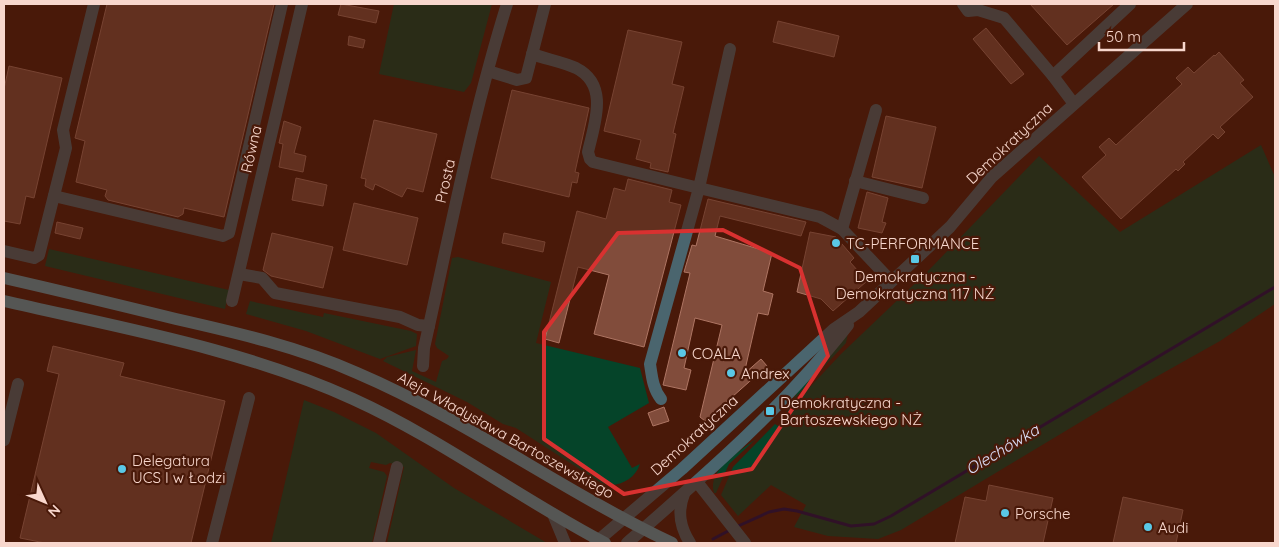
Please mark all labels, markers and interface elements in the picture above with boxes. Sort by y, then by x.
scale bar [1099,20,1184,52]
text: 50 m [1106,27,1141,46]
street label: Demokratyczna [962,98,1056,188]
street label: Równa [236,123,266,175]
street label: Prosta [431,157,459,205]
place label: TC-PERFORMANCE [846,234,979,253]
marker: TC-PERFORMANCE [830,237,842,249]
marker: Demokratyczna - Demokratyczna 117 NŻ [909,253,921,265]
place label: Demokratyczna - Demokratyczna 117 NŻ [836,267,994,303]
place label: COALA [692,344,741,363]
marker: COALA [676,347,688,359]
place label: Andrex [741,364,790,383]
street label: Aleja Władysława Bartoszewskiego [394,367,618,503]
marker: Andrex [725,367,737,379]
street label: Demokratyczna [646,391,742,479]
place label: Demokratyczna - Bartoszewskiego NŻ [780,393,922,429]
marker: Demokratyczna - Bartoszewskiego NŻ [764,405,776,417]
water label: Olechówka [962,419,1043,479]
place label: Delegatura UCS I w Łodzi [132,451,225,487]
marker: Delegatura UCS I w Łodzi [116,463,128,475]
north arrow [20,477,70,527]
text: N [44,501,64,521]
place label: Porsche [1015,504,1070,523]
marker: Porsche [999,507,1011,519]
place label: Audi [1158,518,1188,537]
marker: Audi [1142,521,1154,533]

